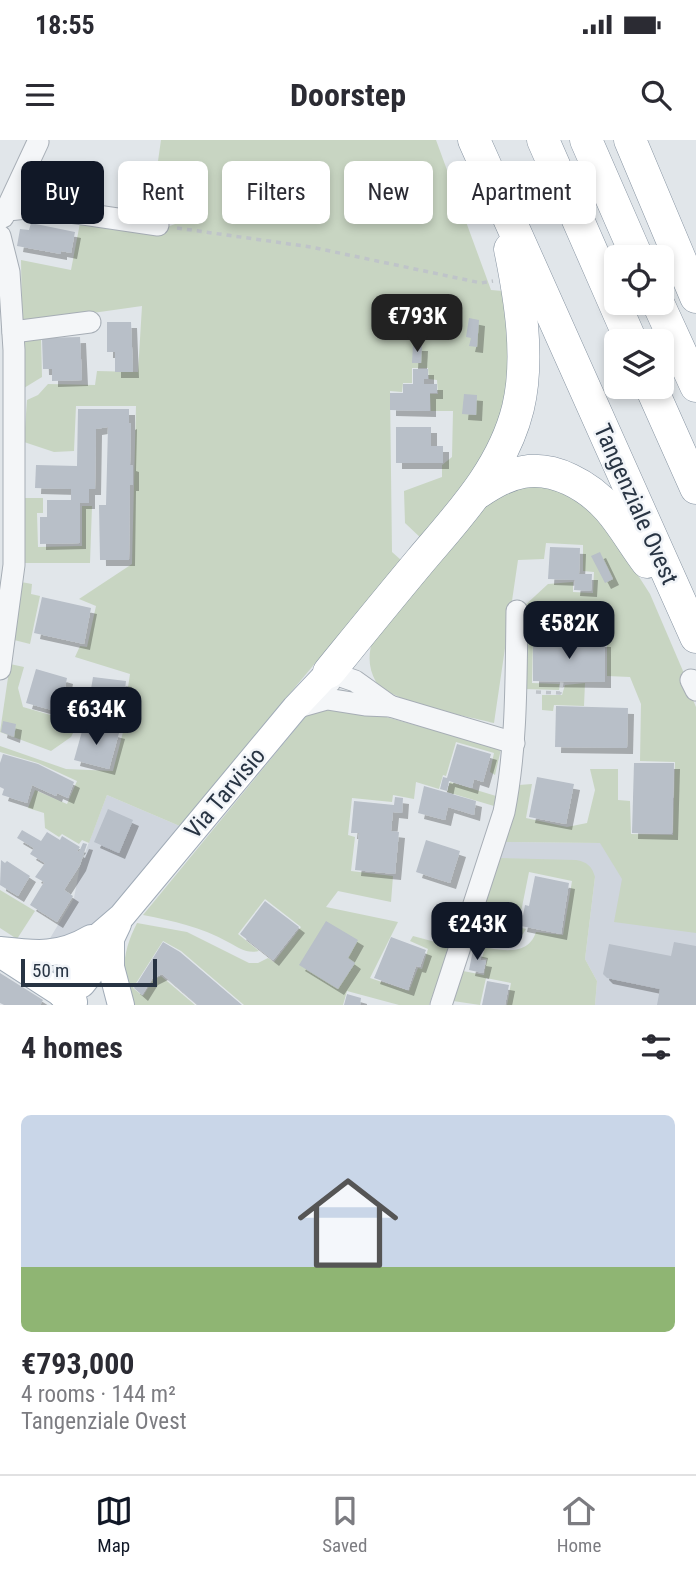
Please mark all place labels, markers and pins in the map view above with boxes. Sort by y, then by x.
pin: €793K [368,294,466,354]
pin: €582K [520,602,618,661]
pin: €634K [47,688,145,747]
pin: €243K [428,902,526,962]

